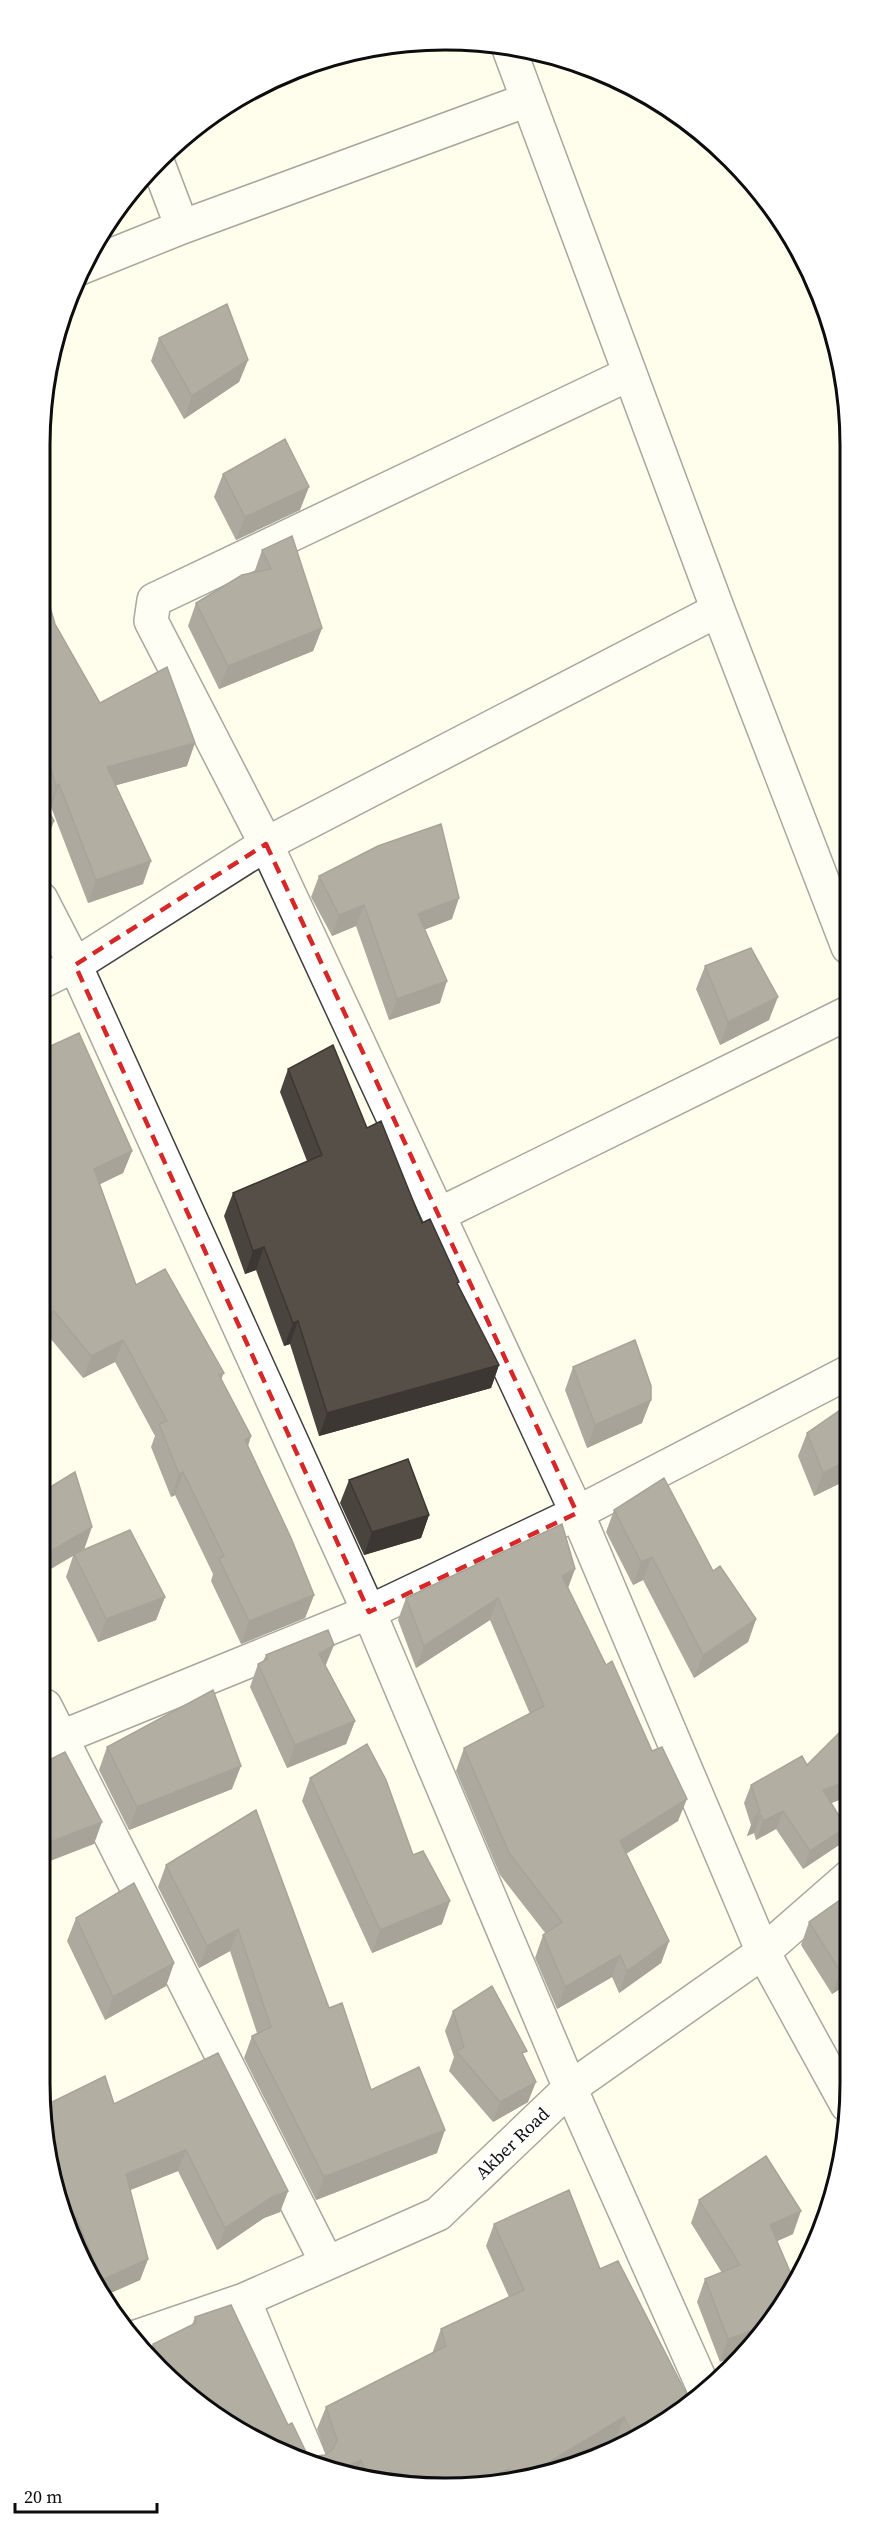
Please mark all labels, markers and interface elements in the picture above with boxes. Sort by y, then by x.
street label: Akber Road [470,2101,554,2185]
scale bar [15,2476,158,2514]
text: 20 m [24,2484,62,2509]

